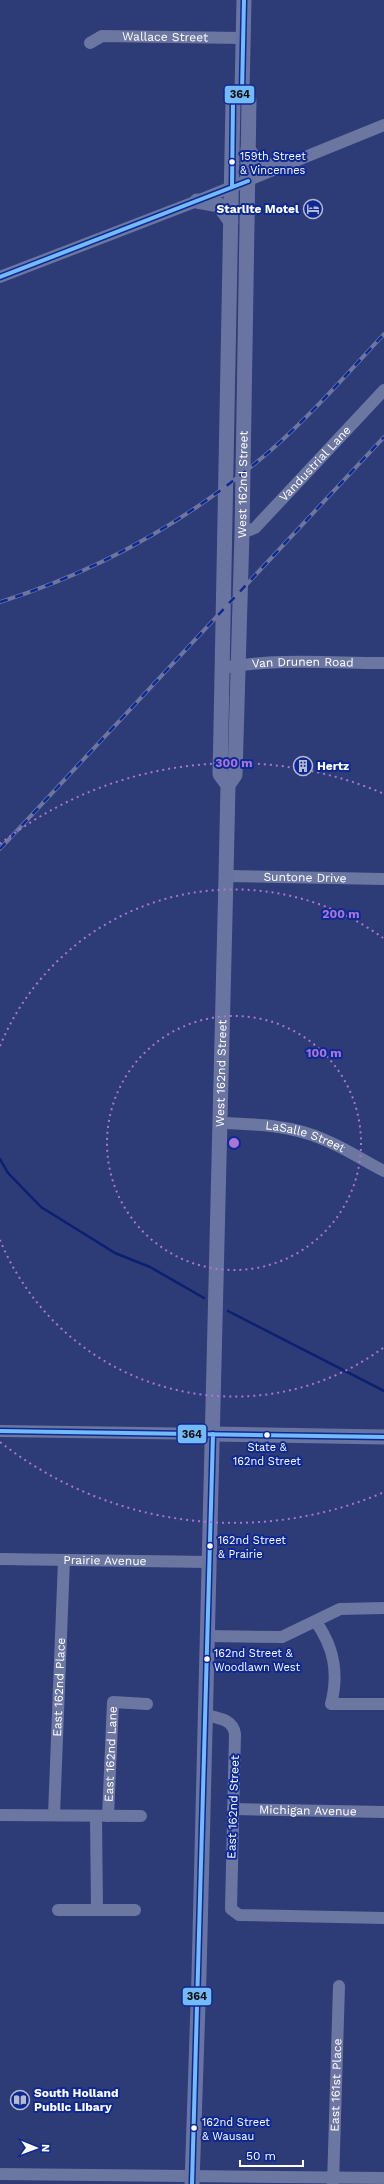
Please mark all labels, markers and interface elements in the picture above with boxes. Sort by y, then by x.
street label: Wallace Street [122,29,208,45]
line badge: 364 [224,85,255,104]
text: 364 [230,88,250,101]
place label: 159th Street & Vincennes [240,150,306,177]
marker: 159th Street & Vincennes [227,157,237,167]
hotel icon: Starlite Motel [302,198,324,220]
place label: Starlite Motel [217,202,299,216]
street label: Vandustrial Lane [276,423,354,504]
street label: West 162nd Street [235,430,251,538]
street label: Van Drunen Road [251,655,354,671]
building icon: Hertz [292,755,314,777]
text: 300 m [215,756,253,770]
place label: Hertz [317,759,349,773]
street label: Suntone Drive [263,870,347,885]
text: 200 m [322,907,360,921]
street label: West 162nd Street [213,1019,229,1127]
text: 100 m [306,1046,342,1060]
street label: LaSalle Street [265,1118,348,1155]
centre of rings [227,1136,241,1150]
line badge: 364 [177,1424,207,1444]
text: 364 [182,1428,202,1441]
marker: State & 162nd Street [262,1430,272,1440]
place label: State & 162nd Street [233,1441,301,1468]
place label: 162nd Street & Prairie [218,1534,286,1561]
marker: 162nd Street & Prairie [205,1541,215,1551]
street label: Prairie Avenue [63,1553,147,1568]
street label: East 162nd Place [50,1637,68,1737]
place label: 162nd Street & Woodlawn West [214,1647,301,1674]
marker: 162nd Street & Woodlawn West [202,1654,212,1664]
street label: East 162nd Lane [102,1706,120,1802]
street label: East 162nd Street [224,1755,242,1859]
street label: Michigan Avenue [259,1803,357,1818]
line badge: 364 [182,1987,212,2006]
text: 364 [187,1990,207,2003]
street label: East 161st Place [328,2038,344,2132]
place label: South Holland Public Libary [34,2086,119,2114]
library icon: South Holland Public Libary [9,2089,31,2111]
place label: 162nd Street & Wausau [202,2116,270,2143]
marker: 162nd Street & Wausau [189,2123,199,2133]
north arrow [16,2128,56,2168]
scale bar [240,2142,303,2168]
text: N [39,2144,52,2152]
text: 50 m [246,2149,276,2163]

